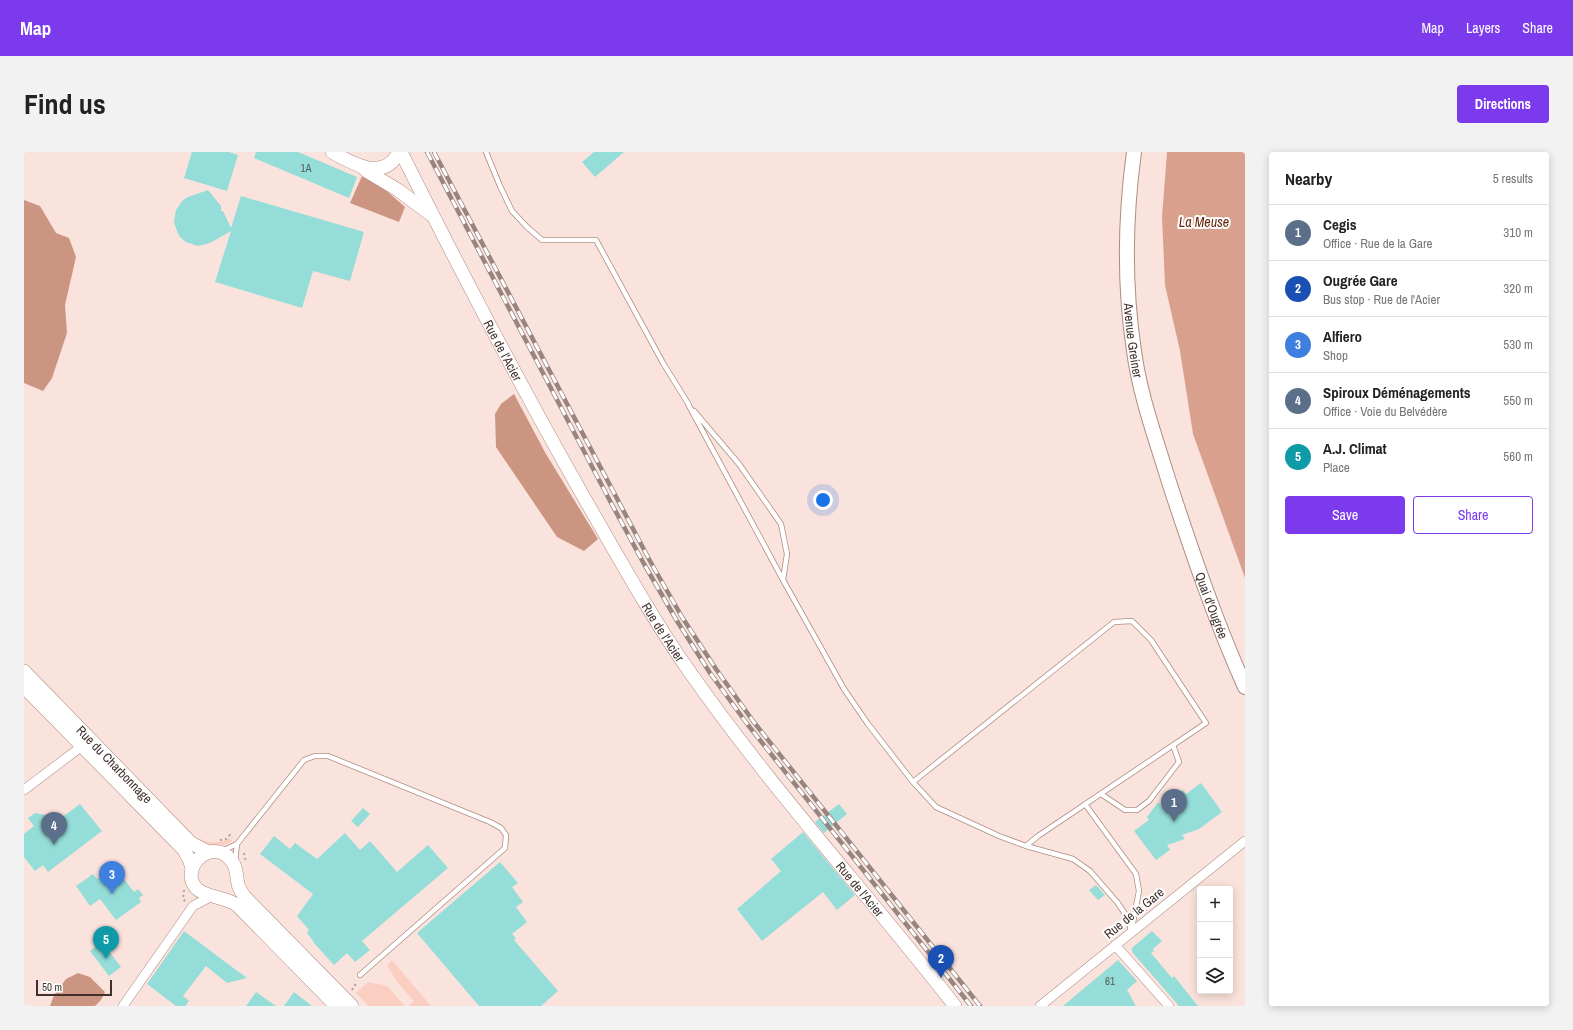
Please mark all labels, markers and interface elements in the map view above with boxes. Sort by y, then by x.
text: Map [20,15,51,41]
text: Map [1422,19,1444,37]
text: Layers [1466,19,1500,37]
text: Share [1522,19,1553,37]
text: Find us [24,85,106,123]
button: Directions [1457,85,1549,123]
house number: 1A [300,161,312,175]
text: Nearby [1285,167,1332,190]
text: 5 results [1493,170,1533,187]
water label: La Meuse [1179,213,1229,231]
text: Cegis [1323,214,1357,235]
text: 1 [1295,224,1301,241]
text: 310 m [1503,224,1533,241]
text: Office · Rue de la Gare [1323,235,1432,252]
text: Ougrée Gare [1323,270,1398,291]
text: 2 [1295,280,1301,297]
text: 320 m [1503,280,1533,297]
text: Bus stop · Rue de l'Acier [1323,291,1440,308]
street label: Avenue Greiner [1120,301,1147,380]
street label: Rue de l'Acier [480,317,527,384]
text: Alfiero [1323,326,1362,347]
text: 3 [1295,336,1301,353]
text: 530 m [1503,336,1533,353]
text: Shop [1323,347,1348,364]
text: Spiroux Déménagements [1323,382,1471,403]
text: 4 [1295,392,1301,409]
text: 550 m [1503,392,1533,409]
text: Office · Voie du Belvédère [1323,403,1447,420]
text: A.J. Climat [1323,438,1387,459]
text: 5 [1295,448,1301,465]
text: 560 m [1503,448,1533,465]
text: Place [1323,459,1350,476]
your location [813,490,833,510]
button: Save [1285,496,1405,534]
button: Share [1413,496,1533,534]
street label: Quai d'Ougrée [1192,570,1232,641]
street label: Rue de l'Acier [638,599,689,665]
street label: Rue du Charbonnage [73,722,156,807]
pin: 1 [1161,789,1187,822]
pin: 4 [41,812,67,845]
street label: Rue de l'Acier [832,858,888,920]
pin: 3 [99,861,125,894]
street label: Rue de la Gare [1101,884,1167,942]
map controls [1197,886,1233,994]
button: + [1197,886,1233,922]
button: − [1197,922,1233,958]
pin: 5 [93,926,119,959]
pin: 2 [928,945,954,978]
button: layers [1197,958,1233,994]
house number: 61 [1105,974,1115,988]
scale bar [36,978,112,997]
text: 50 m [42,980,62,994]

